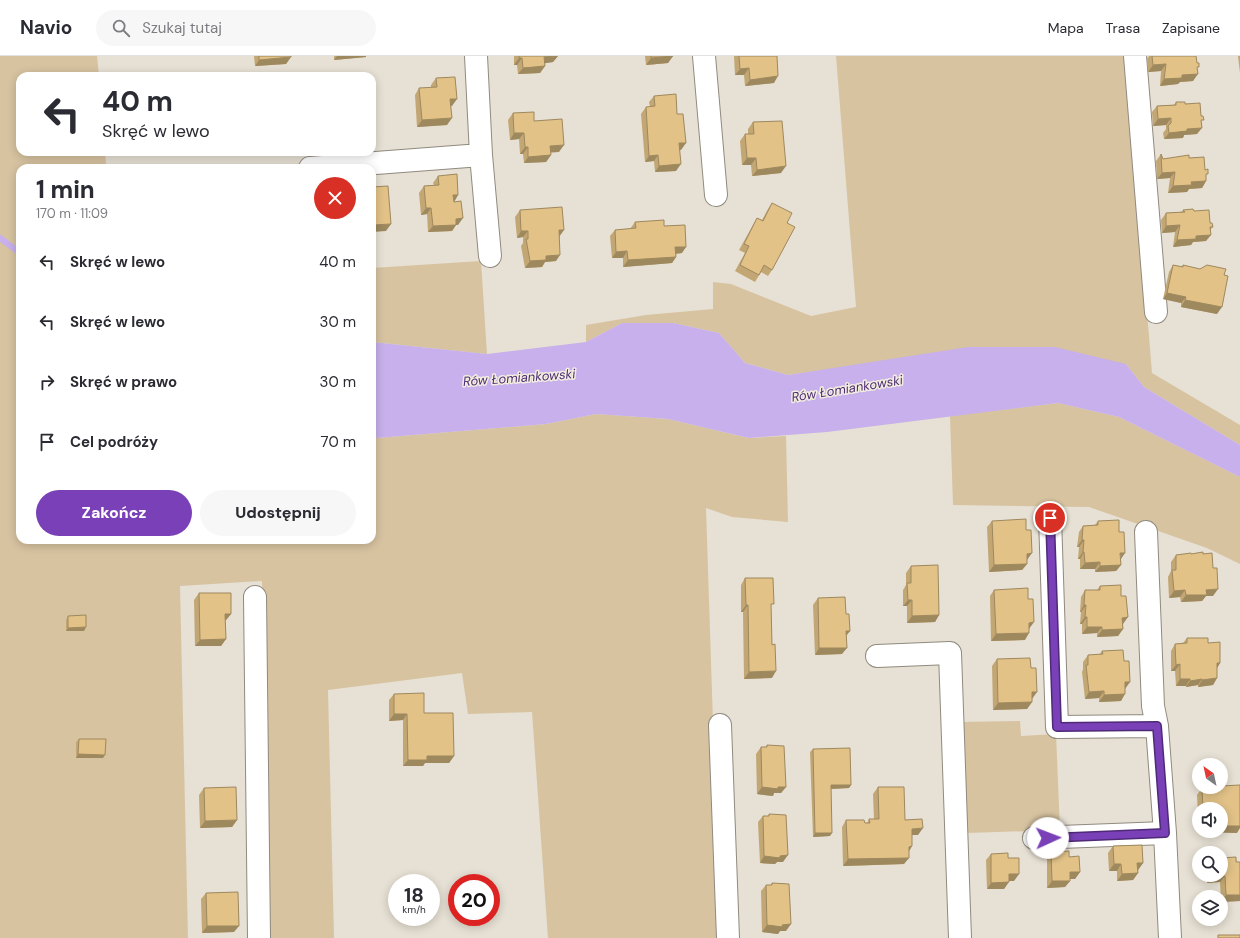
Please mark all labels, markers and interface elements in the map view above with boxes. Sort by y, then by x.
search box [96,10,376,46]
text: Navio [20,15,72,40]
icon: search [110,17,132,39]
text: Szukaj tutaj [142,18,222,38]
text: Mapa [1048,19,1084,37]
text: Trasa [1106,19,1140,37]
text: Zapisane [1162,19,1220,37]
text: 40 m [102,83,173,120]
icon: left [36,88,88,140]
text: Skręć w lewo [102,119,210,143]
text: 1 min [36,174,95,205]
button: close [314,177,356,219]
text: 170 m · 11:09 [36,205,108,222]
icon: left [36,251,58,273]
text: Skręć w lewo [70,252,165,272]
text: 40 m [319,252,356,272]
icon: left [36,311,58,333]
text: Skręć w lewo [70,312,165,332]
text: 30 m [320,312,356,332]
water label: Rów Łomiankowski [462,365,577,390]
icon: right [36,371,58,393]
water label: Rów Łomiankowski [790,371,905,406]
text: Skręć w prawo [70,372,177,392]
text: 30 m [320,372,356,392]
icon: arrive [36,431,58,453]
text: Cel podróży [70,432,158,452]
text: 70 m [321,432,356,452]
button: Zakończ [36,490,192,536]
button: Udostępnij [200,490,356,536]
pin [1033,501,1067,535]
icon: arrive [1039,507,1061,529]
north arrow [1192,758,1228,794]
map controls [1192,758,1228,926]
button: sound [1192,802,1228,838]
position arrow [1027,817,1069,859]
button: search [1192,846,1228,882]
speed limit sign: 20 [448,874,500,926]
text: 18 [404,882,424,908]
button: layers [1192,890,1228,926]
text: km/h [402,903,426,916]

